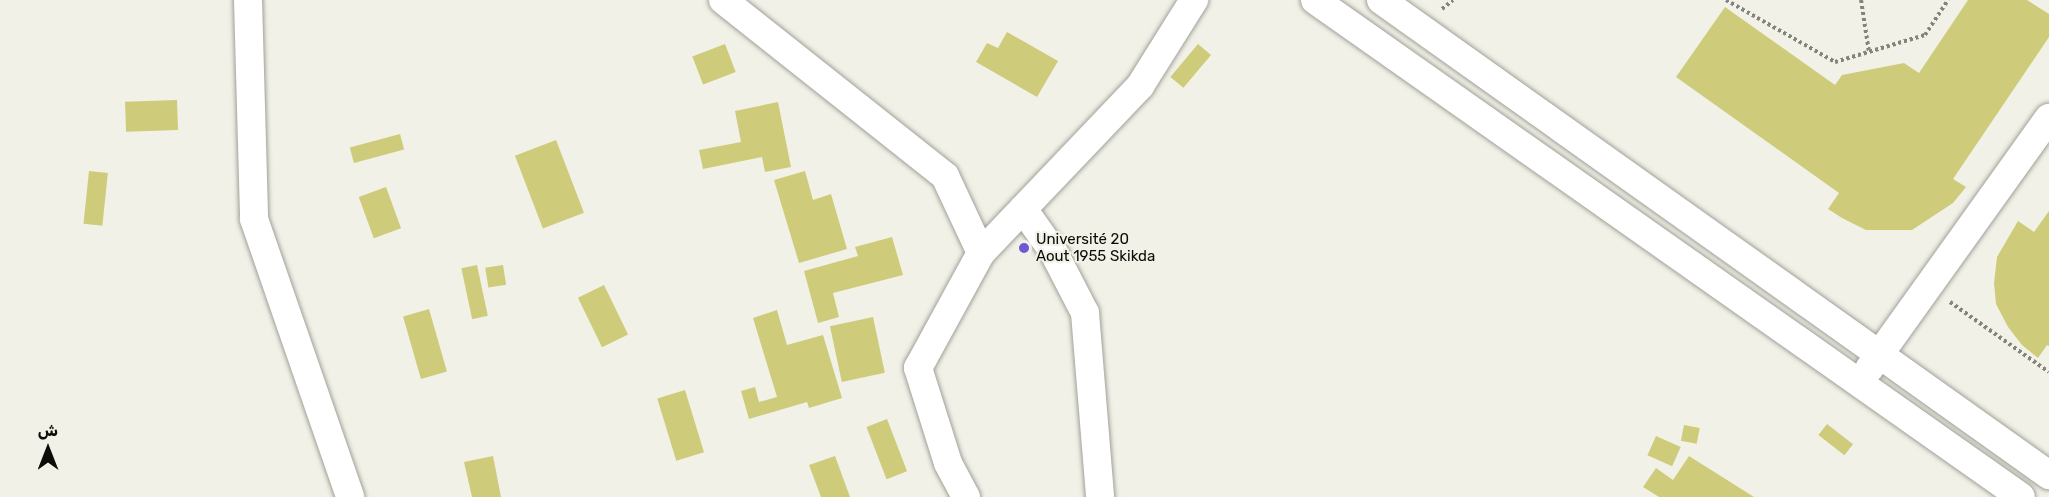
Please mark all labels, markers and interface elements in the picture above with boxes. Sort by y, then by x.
place label: Université 20 Aout 1955 Skikda [1036,230,1155,265]
marker: Université 20 Aout 1955 Skikda [1017,241,1031,255]
north arrow [18,419,78,479]
text: ش [38,421,58,440]

